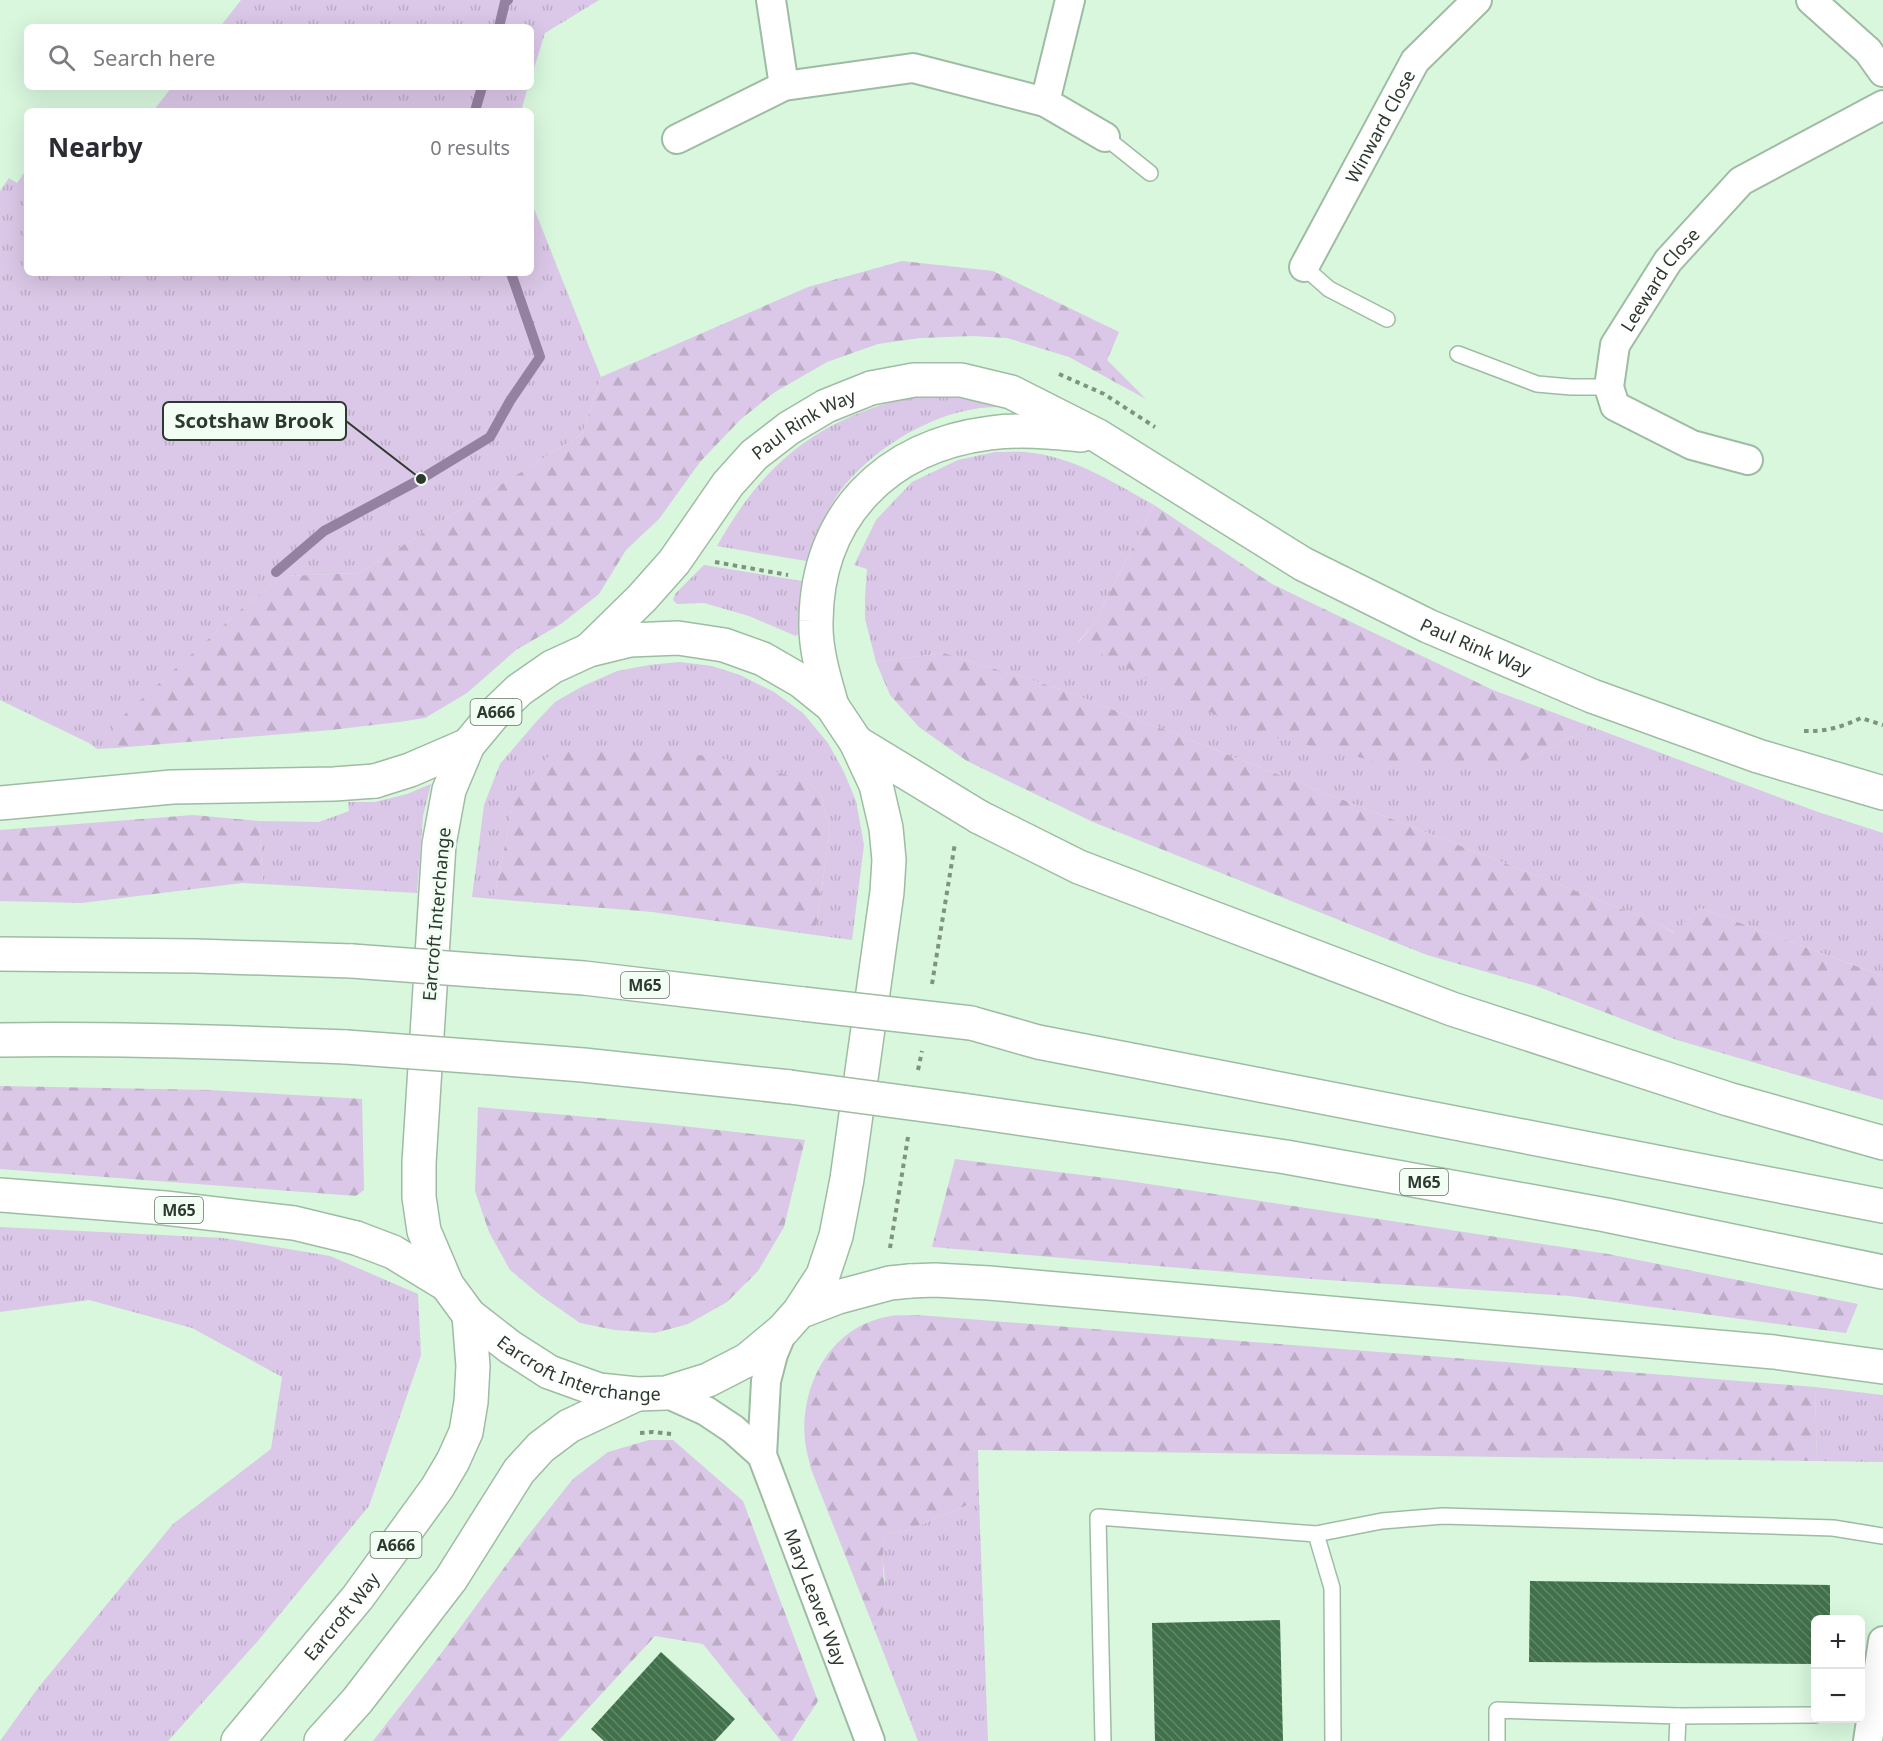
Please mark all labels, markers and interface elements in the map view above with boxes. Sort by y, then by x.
search box [24,24,534,90]
icon: search [45,41,78,74]
text: Search here [93,42,215,72]
street label: Winward Close [1340,65,1420,187]
text: Nearby [48,129,143,165]
text: 0 results [430,134,510,161]
street label: Leeward Close [1615,223,1705,336]
street label: Paul Rink Way [746,383,860,465]
callout: Scotshaw Brook [163,402,346,440]
text: Scotshaw Brook [174,407,334,434]
street label: Paul Rink Way [1416,612,1536,681]
road number: A666 [470,699,522,725]
street label: Earcroft Interchange [416,826,456,1002]
road number: M65 [621,972,669,998]
road number: M65 [1400,1169,1448,1195]
road number: M65 [155,1197,203,1223]
street label: Earcroft Interchange [492,1330,661,1406]
street label: Mary Leaver Way [779,1525,853,1670]
road number: A666 [370,1532,422,1558]
street label: Earcroft Way [298,1567,385,1665]
map controls [1811,1615,1865,1723]
button: + [1811,1615,1865,1669]
button: − [1811,1669,1865,1723]

